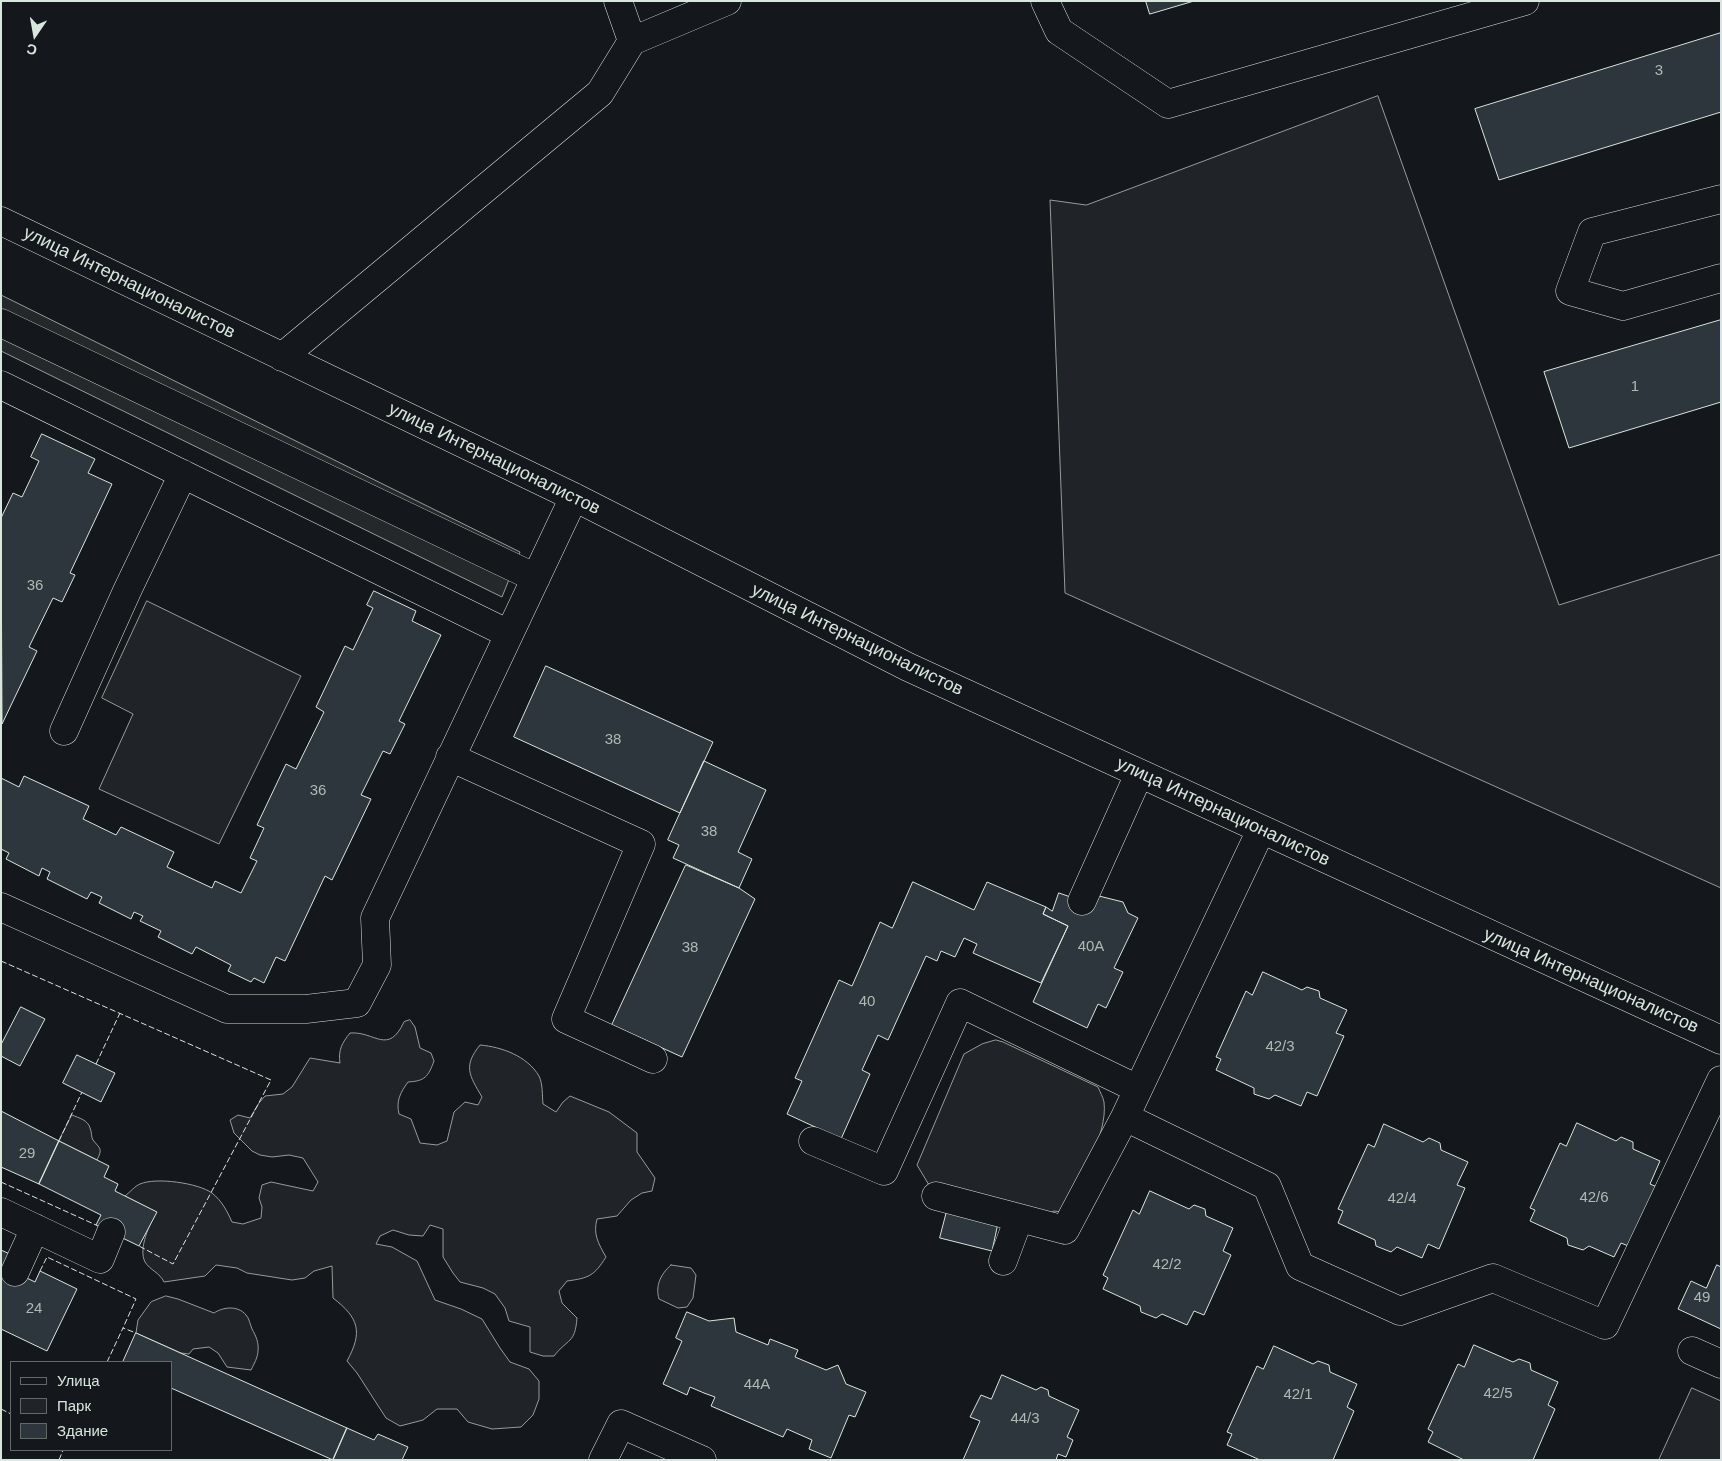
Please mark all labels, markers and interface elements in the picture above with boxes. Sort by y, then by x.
north arrow [10,10,60,60]
text: С [25,41,38,59]
house number: 3 [1655,62,1663,80]
street label: улица Интернационалистов [20,222,238,344]
house number: 1 [1631,378,1639,396]
street label: улица Интернационалистов [385,398,603,520]
house number: 36 [27,577,43,595]
street label: улица Интернационалистов [748,579,966,701]
house number: 38 [605,731,621,749]
street label: улица Интернационалистов [1113,753,1333,871]
house number: 36 [310,782,326,800]
house number: 38 [701,823,717,841]
street label: улица Интернационалистов [1480,924,1702,1038]
house number: 40А [1078,938,1104,956]
house number: 38 [682,939,698,957]
house number: 40 [859,993,875,1011]
house number: 42/3 [1265,1038,1295,1056]
house number: 29 [19,1145,35,1163]
house number: 42/6 [1579,1189,1609,1207]
house number: 42/4 [1387,1190,1417,1208]
house number: 42/2 [1152,1256,1182,1274]
house number: 49 [1694,1289,1710,1307]
house number: 24 [26,1300,42,1318]
legend [10,1361,172,1451]
text: Улица [57,1372,100,1389]
house number: 44А [744,1376,770,1394]
house number: 42/5 [1483,1385,1513,1403]
house number: 42/1 [1283,1386,1313,1404]
text: Парк [57,1397,91,1414]
house number: 44/3 [1010,1410,1040,1428]
text: Здание [57,1422,108,1439]

